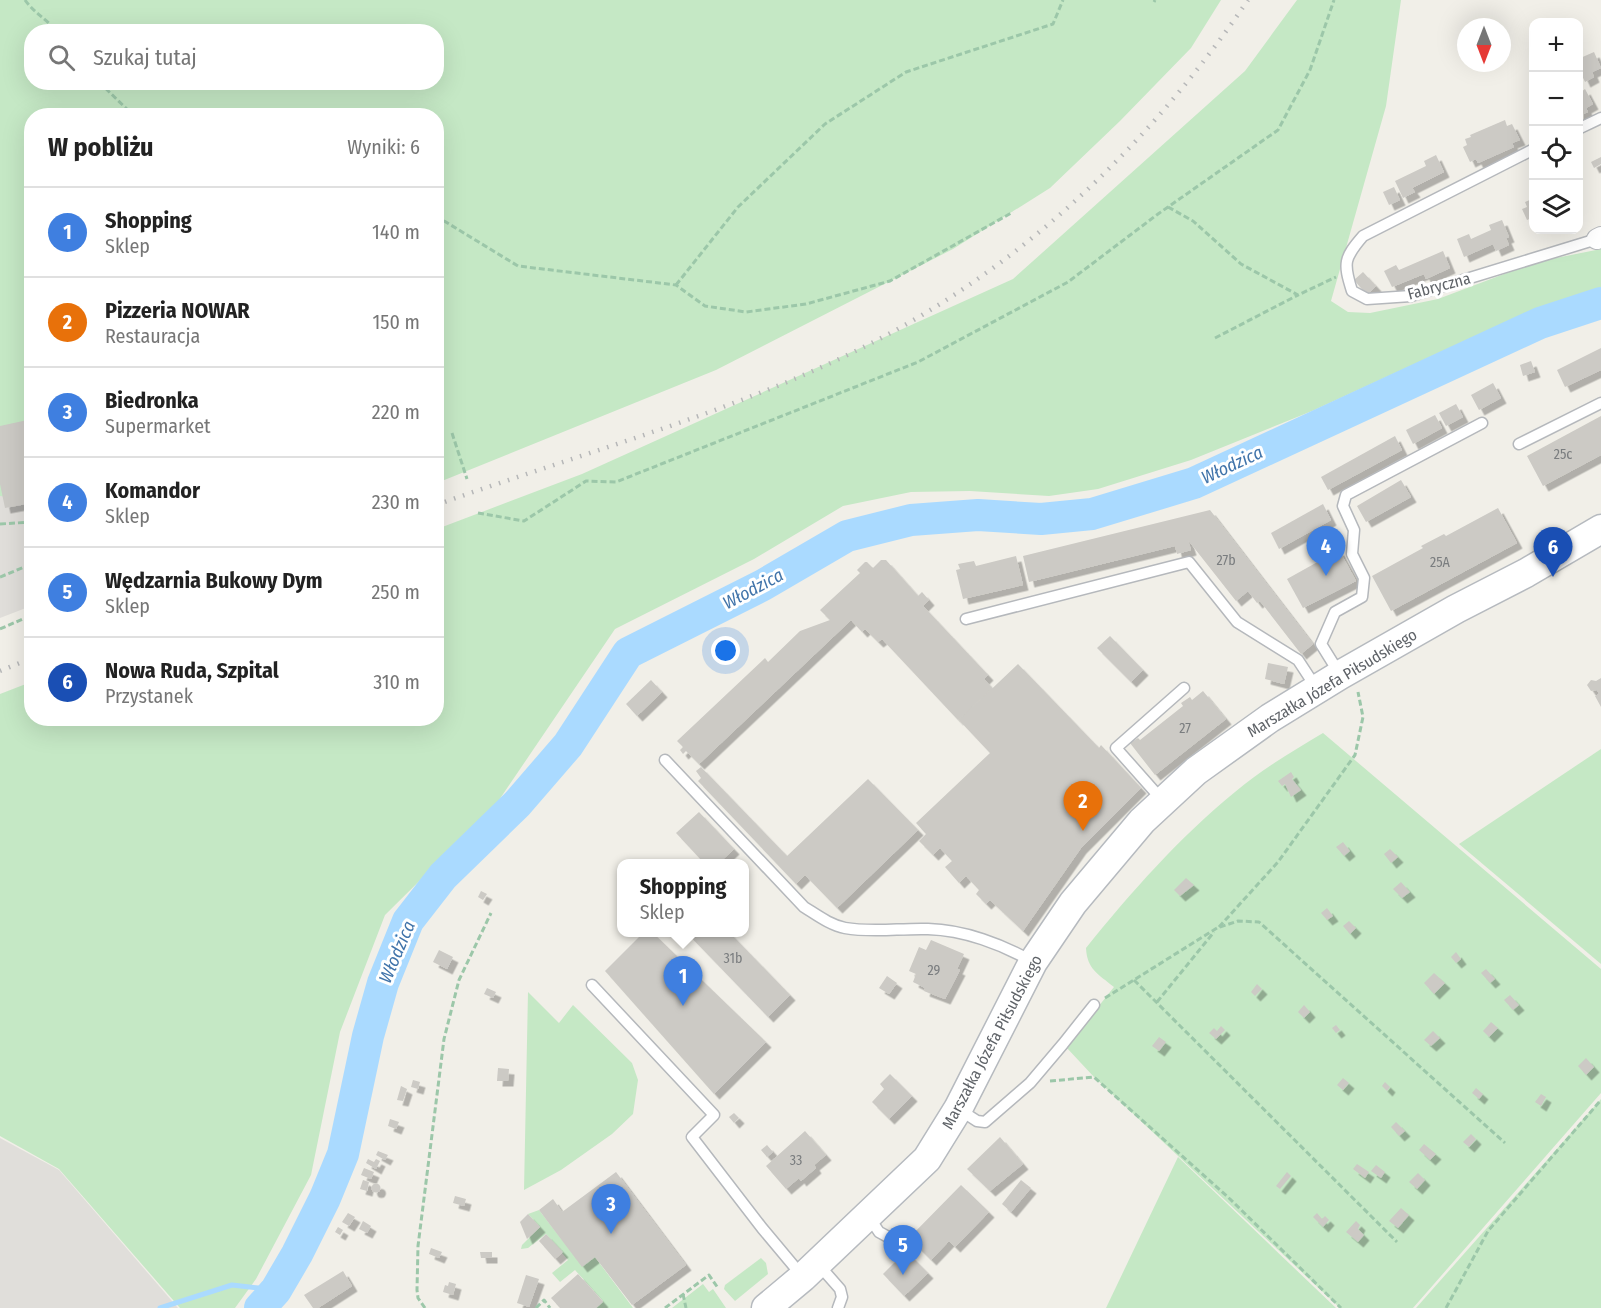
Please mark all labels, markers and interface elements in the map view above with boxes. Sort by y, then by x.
north arrow [1457,18,1511,72]
map controls [1529,18,1583,234]
button: + [1529,18,1583,72]
search box [24,24,444,90]
icon: search [45,41,78,74]
text: Szukaj tutaj [93,44,197,71]
button: − [1529,72,1583,126]
button: locate [1529,126,1583,180]
text: W pobliżu [48,132,154,163]
text: Wyniki: 6 [347,135,420,159]
button: layers [1529,180,1583,234]
text: Shopping [105,207,192,234]
text: 1 [63,220,72,244]
text: 140 m [372,220,420,244]
text: Sklep [105,234,150,258]
street label: Fabryczna [1405,268,1473,304]
text: Pizzeria NOWAR [105,297,250,324]
text: 2 [63,310,72,334]
text: 150 m [373,310,420,334]
text: Restauracja [105,324,200,348]
text: Biedronka [105,387,199,414]
text: 3 [63,400,72,424]
text: 220 m [372,400,420,424]
text: Supermarket [105,414,211,438]
water label: Włodzica [1198,441,1266,489]
house number: 25c [1554,446,1572,463]
text: Komandor [105,477,200,504]
text: 4 [62,490,73,514]
text: 230 m [372,490,420,514]
text: Sklep [105,504,150,528]
pin: 4 [1306,526,1346,576]
pin: 6 [1534,528,1572,577]
house number: 27b [1216,552,1236,569]
house number: 25A [1430,554,1451,571]
water label: Włodzica [719,564,787,614]
text: Wędzarnia Bukowy Dym [105,567,323,594]
text: 5 [63,580,72,604]
text: 250 m [372,580,420,604]
text: Sklep [105,594,150,618]
street label: Marszałka Józefa Piłsudskiego [1244,625,1420,741]
your location [711,636,740,665]
text: Nowa Ruda, Szpital [105,657,279,684]
text: 6 [62,670,73,694]
text: 310 m [373,670,420,694]
text: Przystanek [105,684,193,708]
house number: 27 [1179,720,1191,737]
pin: 2 [1064,782,1102,831]
popup [617,859,749,937]
text: Shopping [640,873,726,900]
text: Sklep [640,900,685,924]
water label: Włodzica [374,918,420,986]
house number: 31b [724,950,742,967]
street label: Marszałka Józefa Piłsudskiego [938,952,1046,1132]
pin: 1 [664,956,702,1006]
house number: 29 [928,962,941,979]
house number: 33 [790,1152,802,1169]
pin: 3 [592,1184,630,1234]
pin: 5 [884,1226,922,1275]

